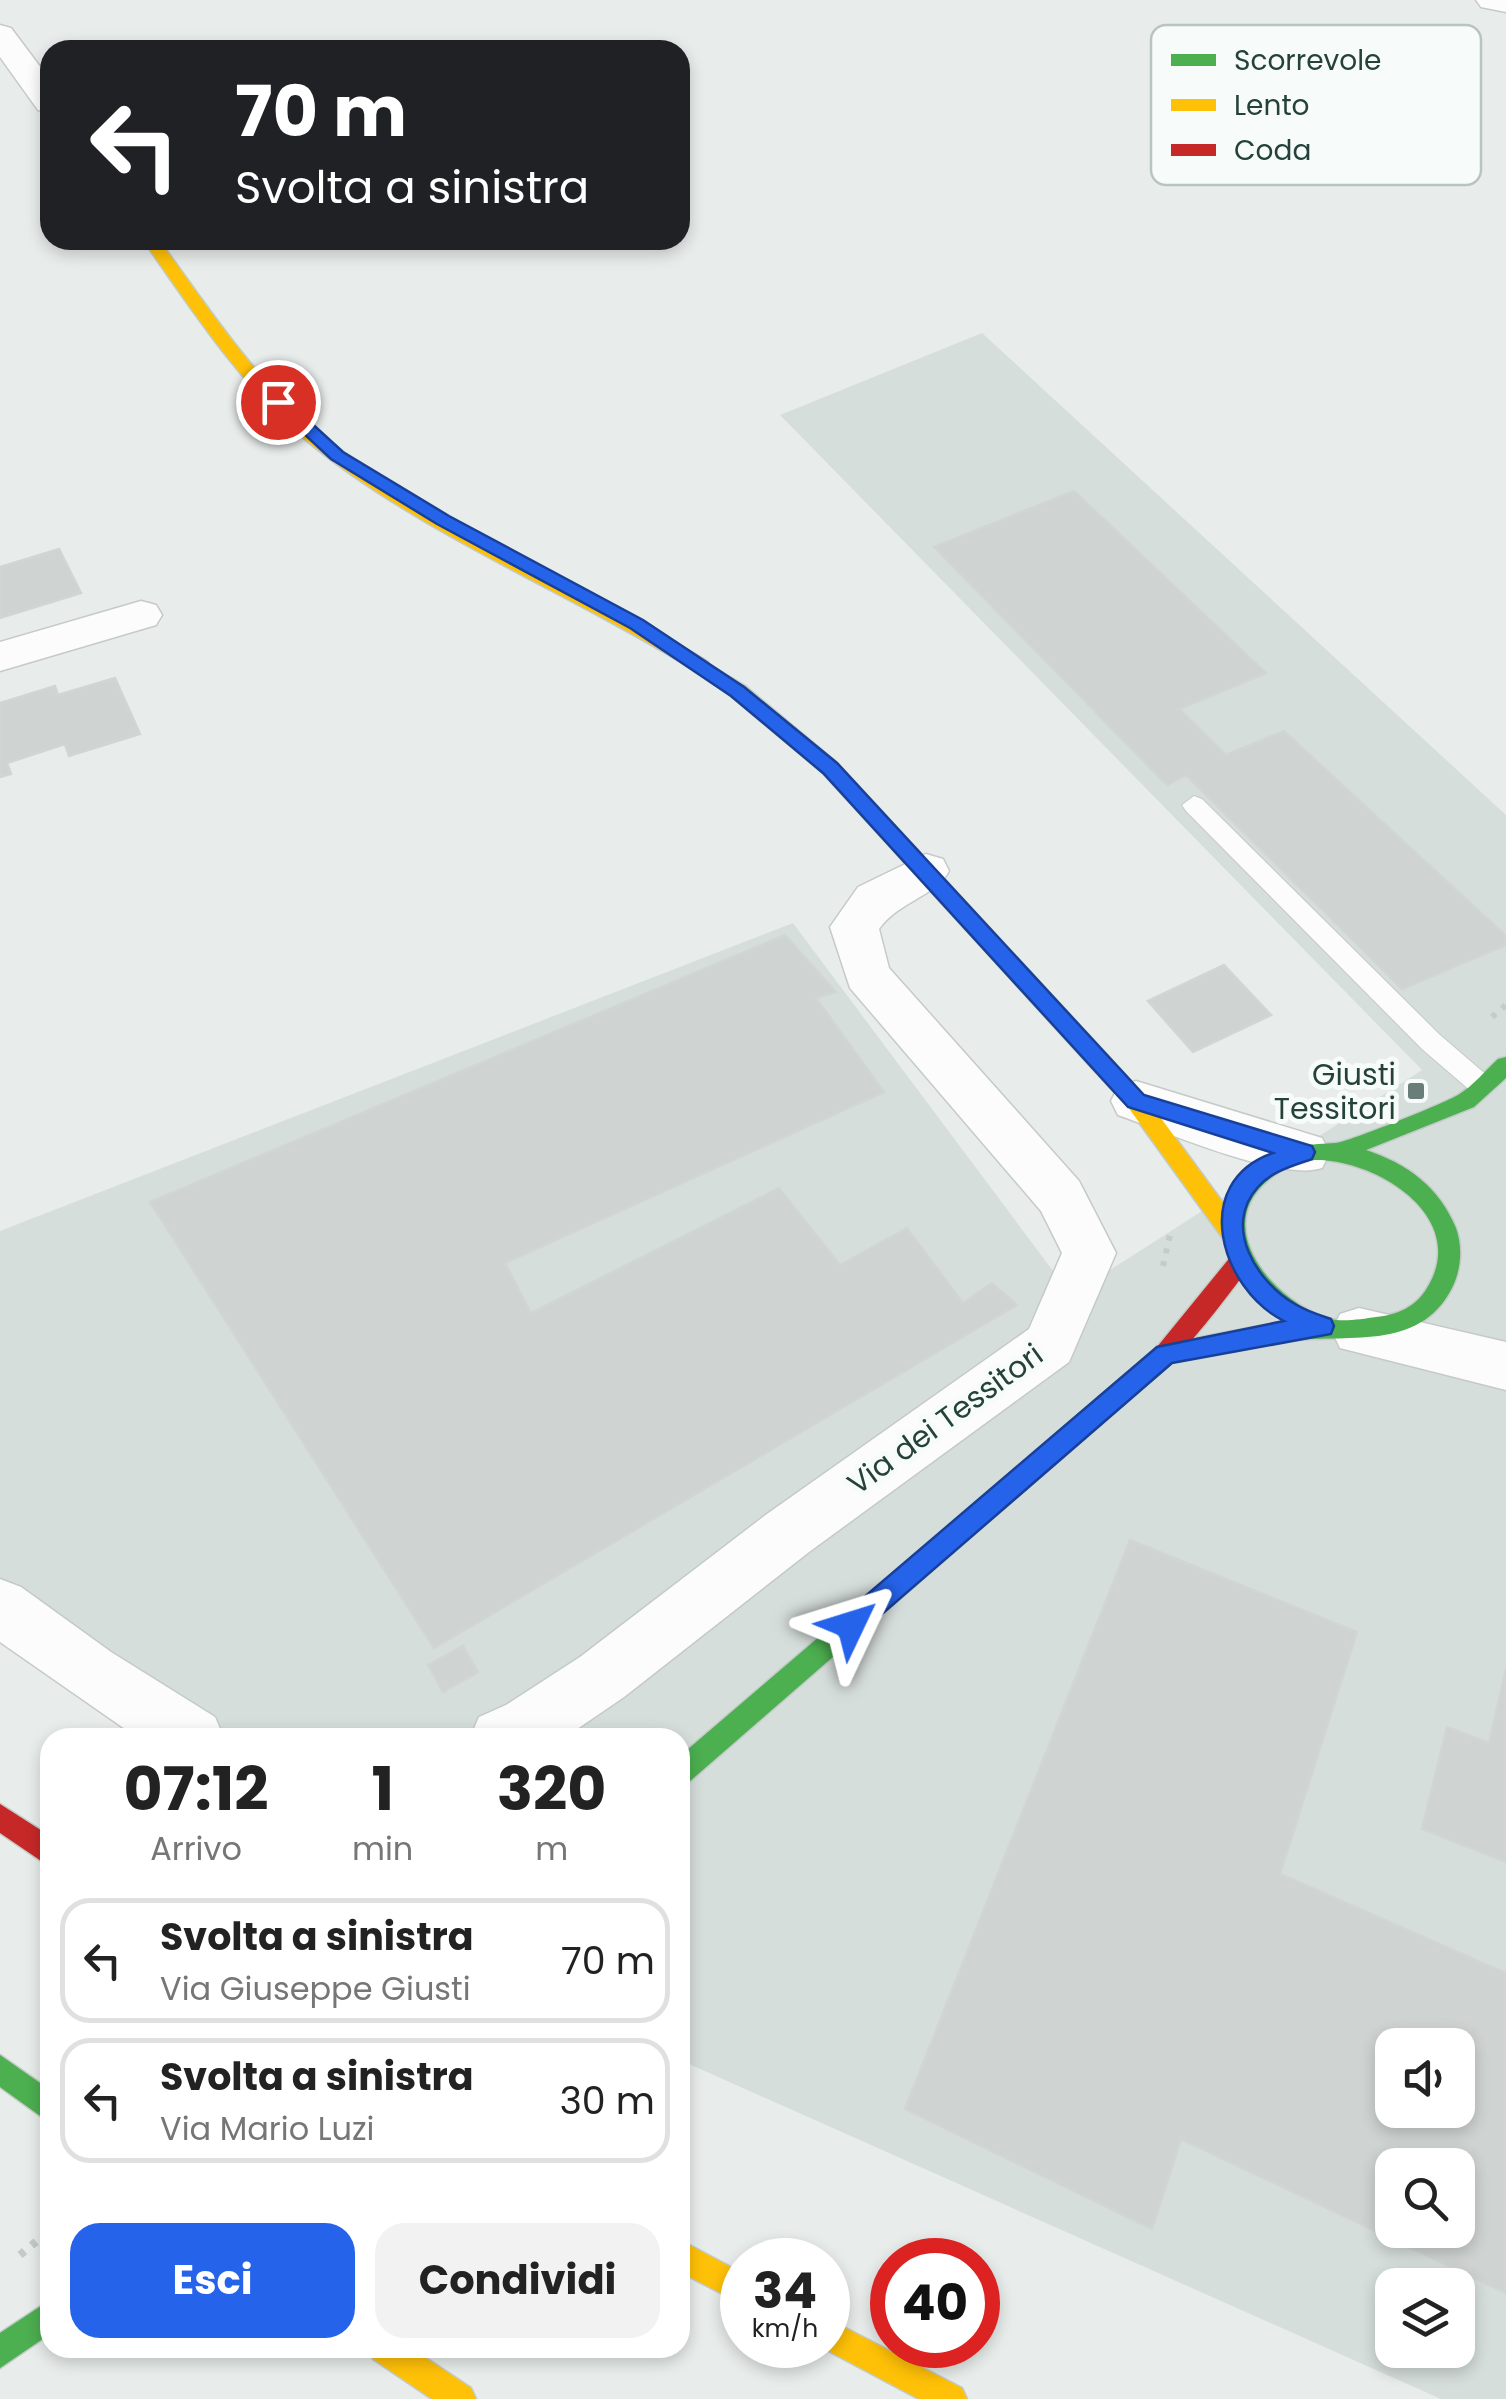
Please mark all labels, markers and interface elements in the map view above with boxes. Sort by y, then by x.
legend [1151,25,1481,185]
text: Scorrevole [1234,41,1381,80]
text: 70 m [235,62,407,161]
icon: left [70,80,200,210]
text: Lento [1234,86,1310,125]
text: Coda [1234,131,1311,170]
text: Svolta a sinistra [235,156,589,219]
pin [236,360,321,445]
icon: arrive [251,375,306,430]
place label: Giusti Tessitori [1274,1053,1396,1130]
marker: Giusti Tessitori [1405,1080,1427,1102]
street label: Via dei Tessitori [838,1333,1052,1505]
position arrow [799,1573,903,1677]
text: 07:12 [123,1747,269,1831]
text: 1 [371,1747,394,1831]
text: 320 [497,1747,607,1831]
text: Arrivo [150,1826,242,1871]
text: min [352,1826,413,1871]
text: m [535,1826,568,1871]
text: Svolta a sinistra [160,1910,474,1963]
icon: left [75,1933,130,1988]
text: 70 m [561,1934,655,1987]
text: Via Giuseppe Giusti [160,1966,471,2011]
map controls [1375,2028,1475,2368]
button: sound [1375,2028,1475,2128]
text: Svolta a sinistra [160,2050,474,2103]
icon: left [75,2073,130,2128]
text: 30 m [559,2074,655,2127]
text: Via Mario Luzi [160,2106,374,2151]
button: search [1375,2148,1475,2248]
button: Esci [70,2223,355,2338]
button: Condividi [375,2223,660,2338]
speed limit sign: 40 [870,2238,1000,2368]
text: 34 [753,2255,817,2326]
button: layers [1375,2268,1475,2368]
text: km/h [752,2311,818,2346]

